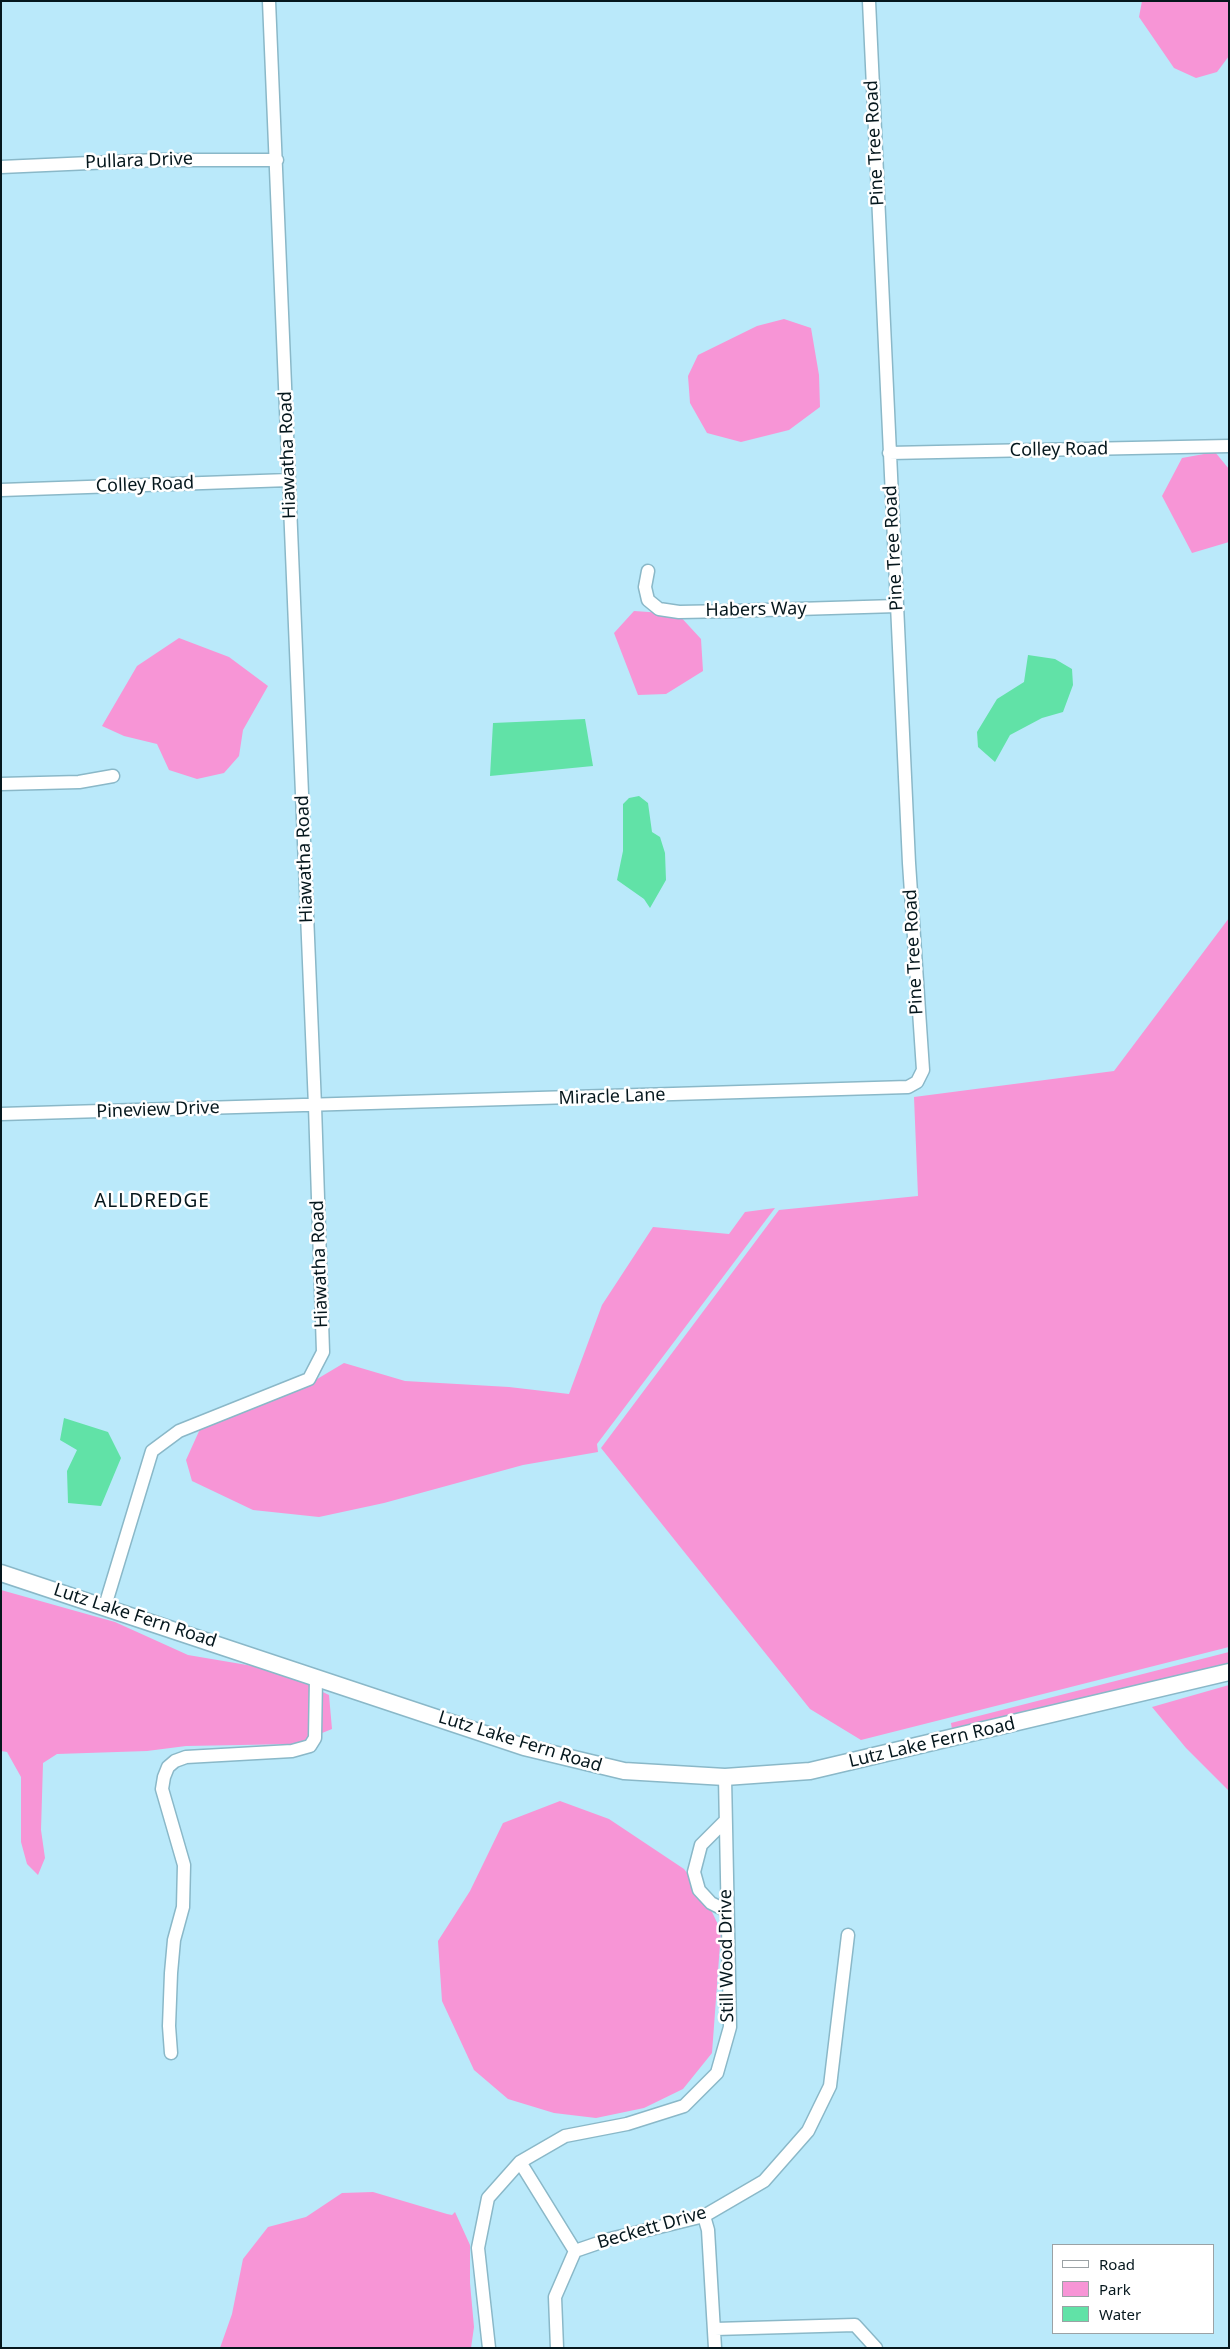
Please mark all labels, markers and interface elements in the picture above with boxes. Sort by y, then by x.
street label: Pine Tree Road [861,80,889,206]
street label: Pullara Drive [85,148,193,174]
street label: Hiawatha Road [275,391,301,519]
street label: Colley Road [1010,438,1108,462]
street label: Colley Road [95,472,195,498]
street label: Pine Tree Road [880,485,908,611]
street label: Habers Way [705,598,807,622]
street label: Hiawatha Road [292,795,318,923]
street label: Pine Tree Road [900,889,928,1015]
street label: Miracle Lane [558,1084,666,1110]
street label: Pineview Drive [96,1097,220,1123]
district label: ALLDREDGE [93,1191,211,1213]
street label: Hiawatha Road [307,1200,333,1328]
street label: Lutz Lake Fern Road [51,1579,219,1653]
street label: Lutz Lake Fern Road [435,1707,605,1777]
street label: Lutz Lake Fern Road [847,1713,1017,1773]
street label: Still Wood Drive [715,1889,739,2023]
street label: Beckett Drive [595,2202,709,2254]
legend [1052,2244,1215,2334]
text: Road [1099,2254,1135,2274]
text: Park [1099,2279,1131,2299]
text: Water [1099,2304,1141,2324]

